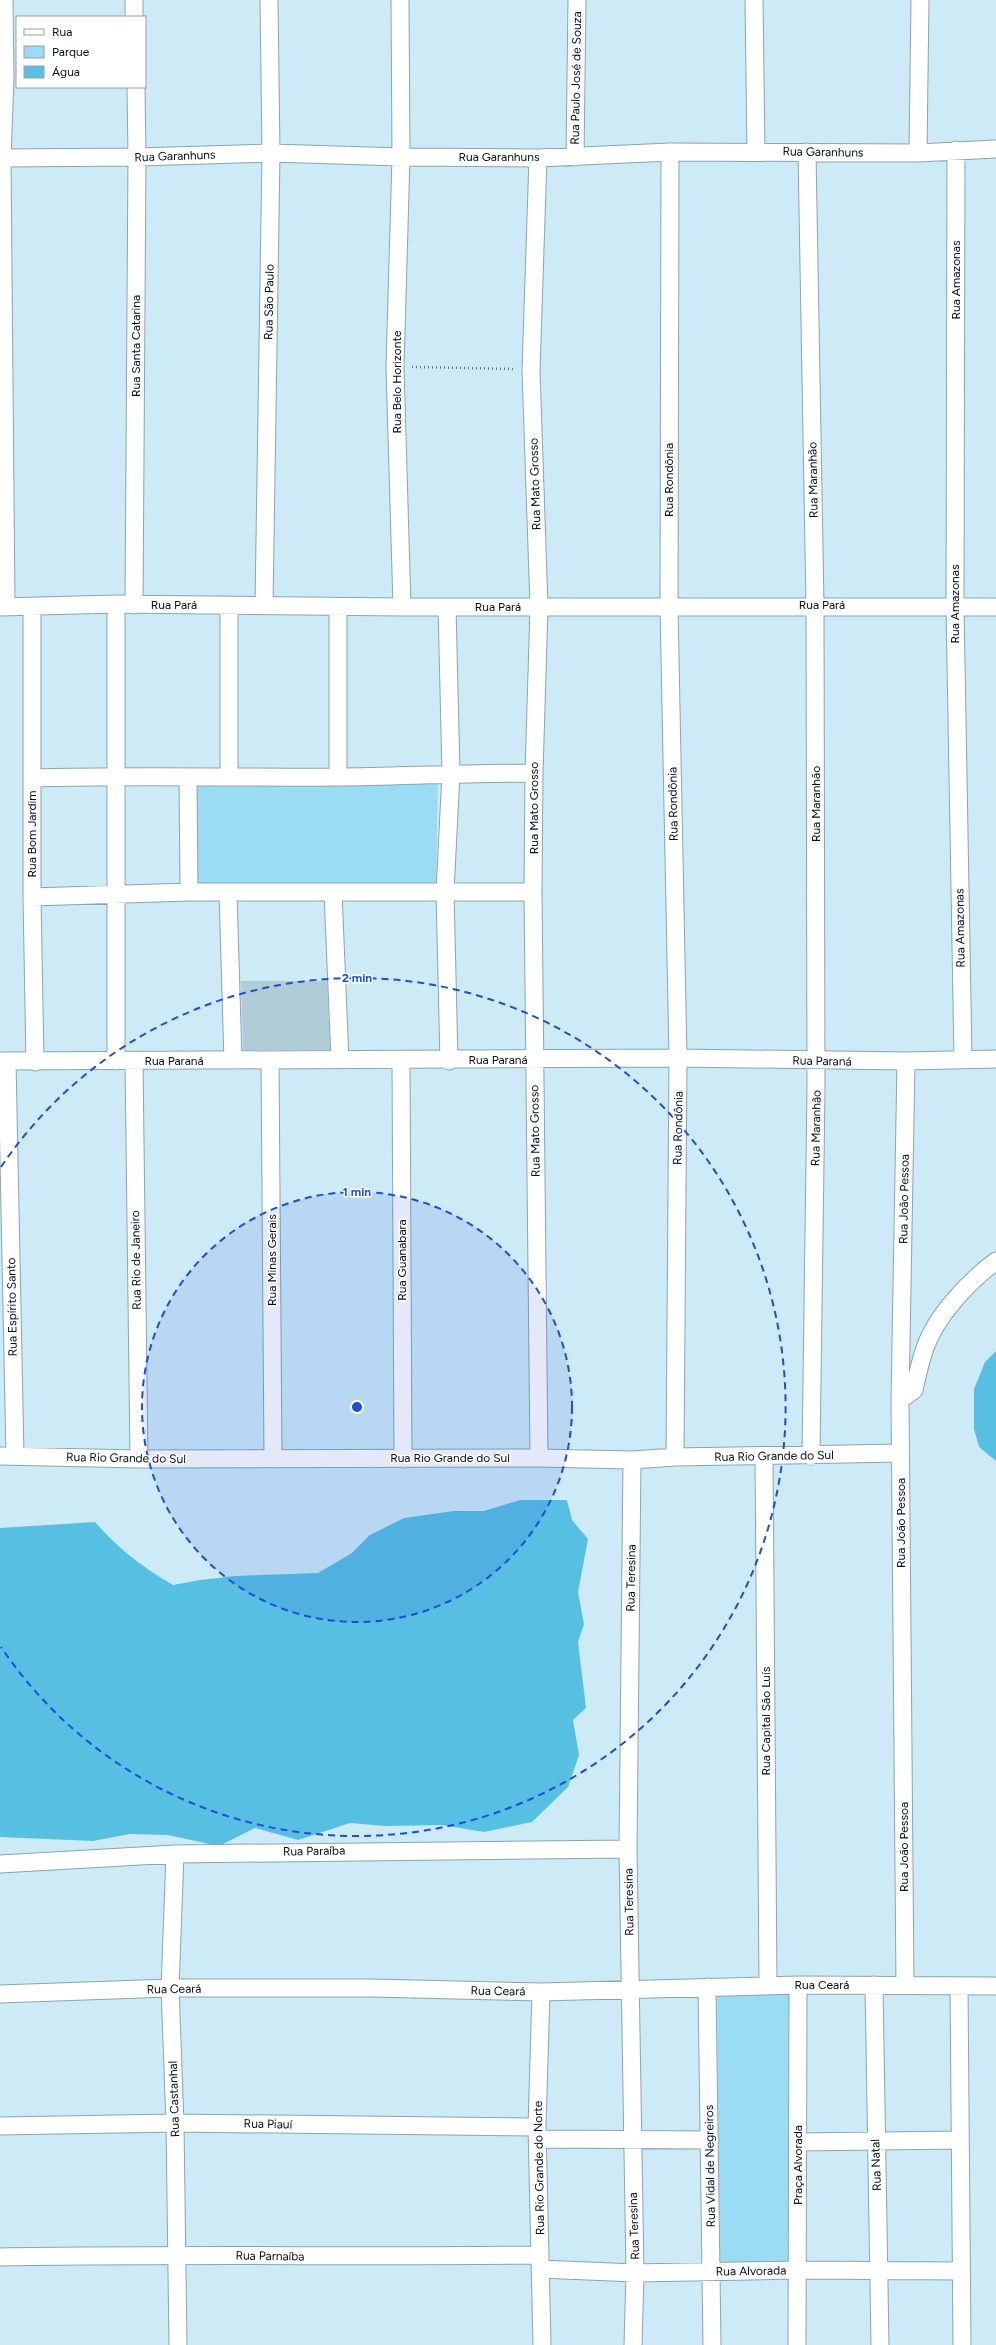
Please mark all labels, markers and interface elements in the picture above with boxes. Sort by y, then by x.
street label: Rua Paulo José de Souza [568,11,584,145]
legend [16,16,146,88]
text: Rua [52,25,72,39]
text: Parque [52,45,90,59]
text: Água [52,65,80,79]
street label: Rua Garanhuns [782,144,864,160]
street label: Rua Garanhuns [134,148,216,164]
street label: Rua Garanhuns [458,150,540,164]
street label: Rua Amazonas [949,240,963,320]
street label: Rua São Paulo [261,264,277,340]
street label: Rua Santa Catarina [129,295,143,397]
street label: Rua Belo Horizonte [390,330,404,434]
street label: Rua Mato Grosso [526,438,544,530]
street label: Rua Maranhão [805,442,821,518]
street label: Rua Rondônia [662,443,676,517]
street label: Rua Amazonas [948,564,962,644]
street label: Rua Pará [151,598,197,612]
street label: Rua Pará [799,598,845,612]
street label: Rua Pará [475,600,521,614]
street label: Rua Mato Grosso [527,762,541,854]
street label: Rua Maranhão [809,766,823,842]
street label: Rua Rondônia [665,767,681,841]
street label: Rua Bom Jardim [25,790,39,878]
street label: Rua Amazonas [952,888,968,968]
text: 2 min [342,971,372,985]
street label: Rua Paraná [468,1053,528,1067]
street label: Rua Paraná [792,1053,852,1069]
street label: Rua Paraná [144,1054,204,1068]
street label: Rua Mato Grosso [527,1085,543,1177]
street label: Rua Maranhão [808,1090,824,1166]
street label: Rua Rondônia [670,1091,686,1165]
street label: Rua João Pessoa [896,1154,912,1244]
text: 1 min [343,1185,371,1199]
street label: Rua Rio de Janeiro [128,1210,144,1310]
street label: Rua Minas Gerais [265,1214,279,1306]
street label: Rua Guanabara [395,1219,409,1301]
street label: Rua Espírito Santo [4,1257,20,1357]
centre of rings [350,1400,364,1414]
street label: Rua Rio Grande do Sul [714,1448,834,1464]
street label: Rua Rio Grande do Sul [66,1450,186,1466]
street label: Rua Rio Grande do Sul [390,1451,510,1465]
street label: Rua João Pessoa [894,1478,908,1568]
street label: Rua Teresina [623,1544,639,1612]
street label: Rua Capital São Luís [759,1666,773,1775]
street label: Rua João Pessoa [897,1802,911,1892]
street label: Rua Paraíba [283,1843,345,1859]
street label: Rua Teresina [621,1868,637,1936]
street label: Rua Ceará [795,1978,849,1992]
street label: Rua Ceará [146,1982,202,1996]
street label: Rua Ceará [470,1984,526,1998]
street label: Rua Castanhal [166,2061,182,2137]
street label: Rua Rio Grande do Norte [531,2100,547,2235]
street label: Rua Vidal de Negreiros [702,2104,718,2227]
street label: Rua Piauí [244,2117,294,2131]
street label: Praça Alvorada [791,2125,805,2205]
street label: Rua Natal [868,2139,884,2191]
street label: Rua Teresina [626,2192,642,2260]
street label: Rua Parnaíba [235,2248,305,2264]
street label: Rua Alvorada [716,2263,786,2279]

